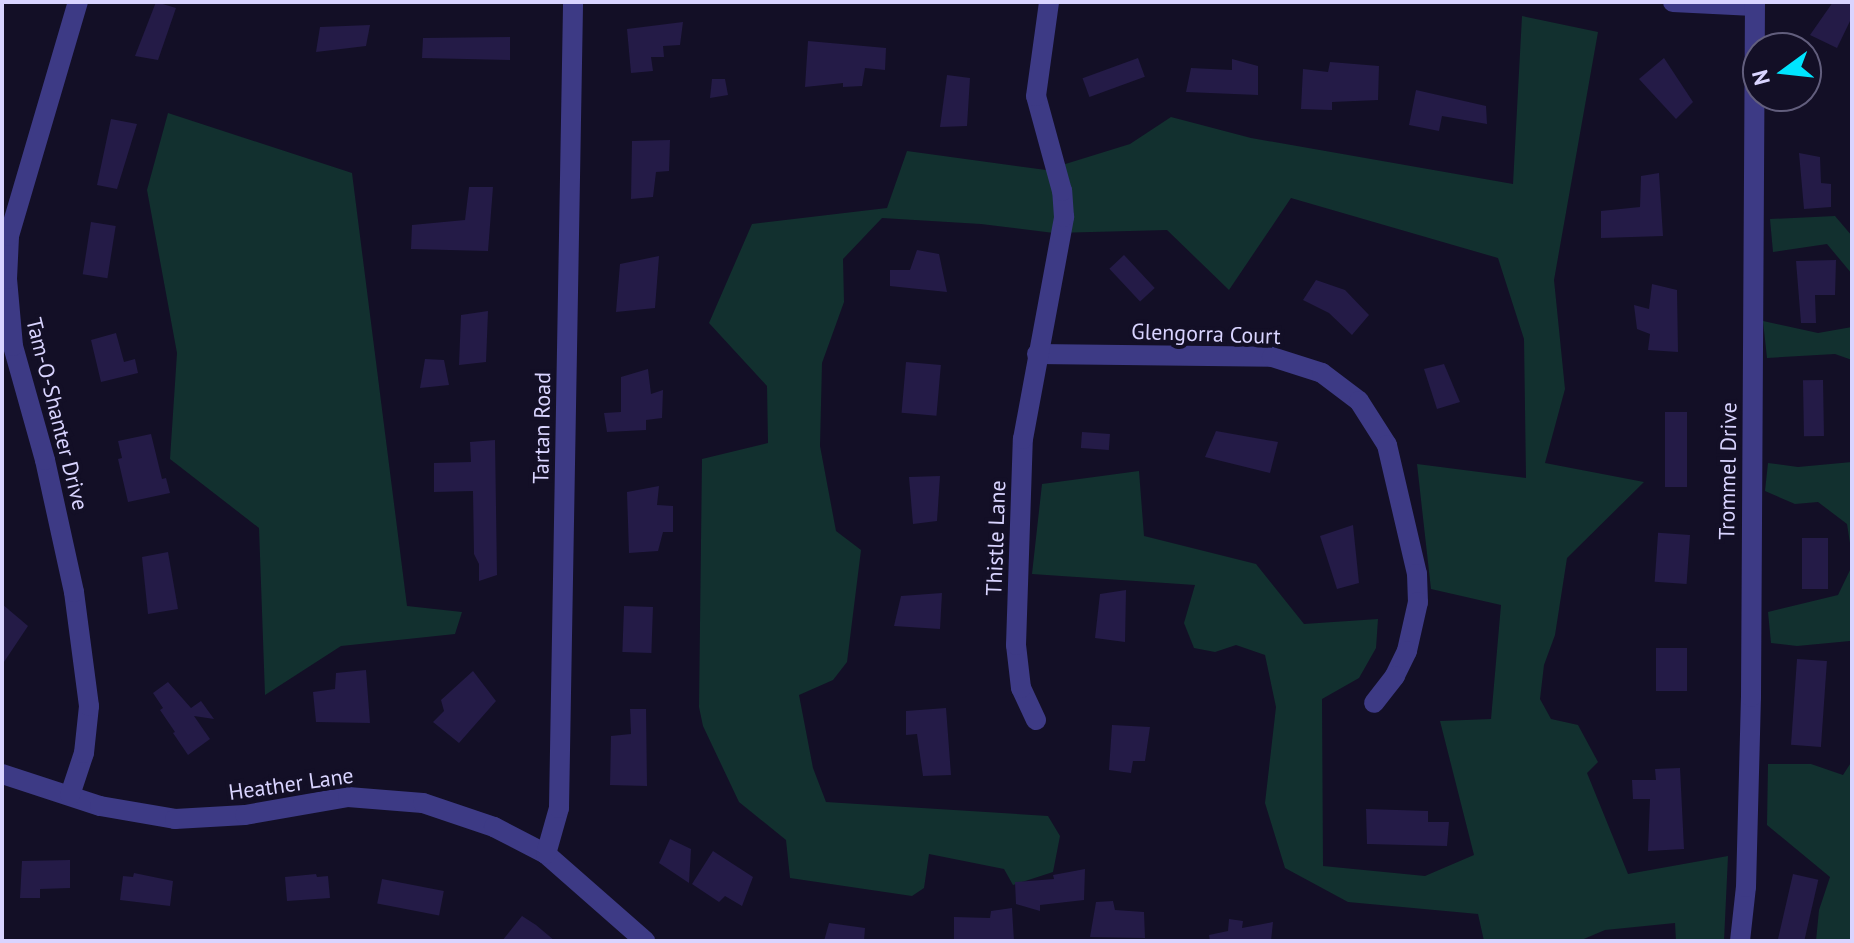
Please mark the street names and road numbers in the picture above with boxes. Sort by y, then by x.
street label: Tam-O-Shanter Drive [20,315,94,513]
street label: Glengorra Court [1131,318,1281,350]
street label: Tartan Road [528,372,556,484]
street label: Trommel Drive [1714,402,1742,540]
street label: Thistle Lane [981,480,1011,596]
street label: Heather Lane [227,762,355,806]

